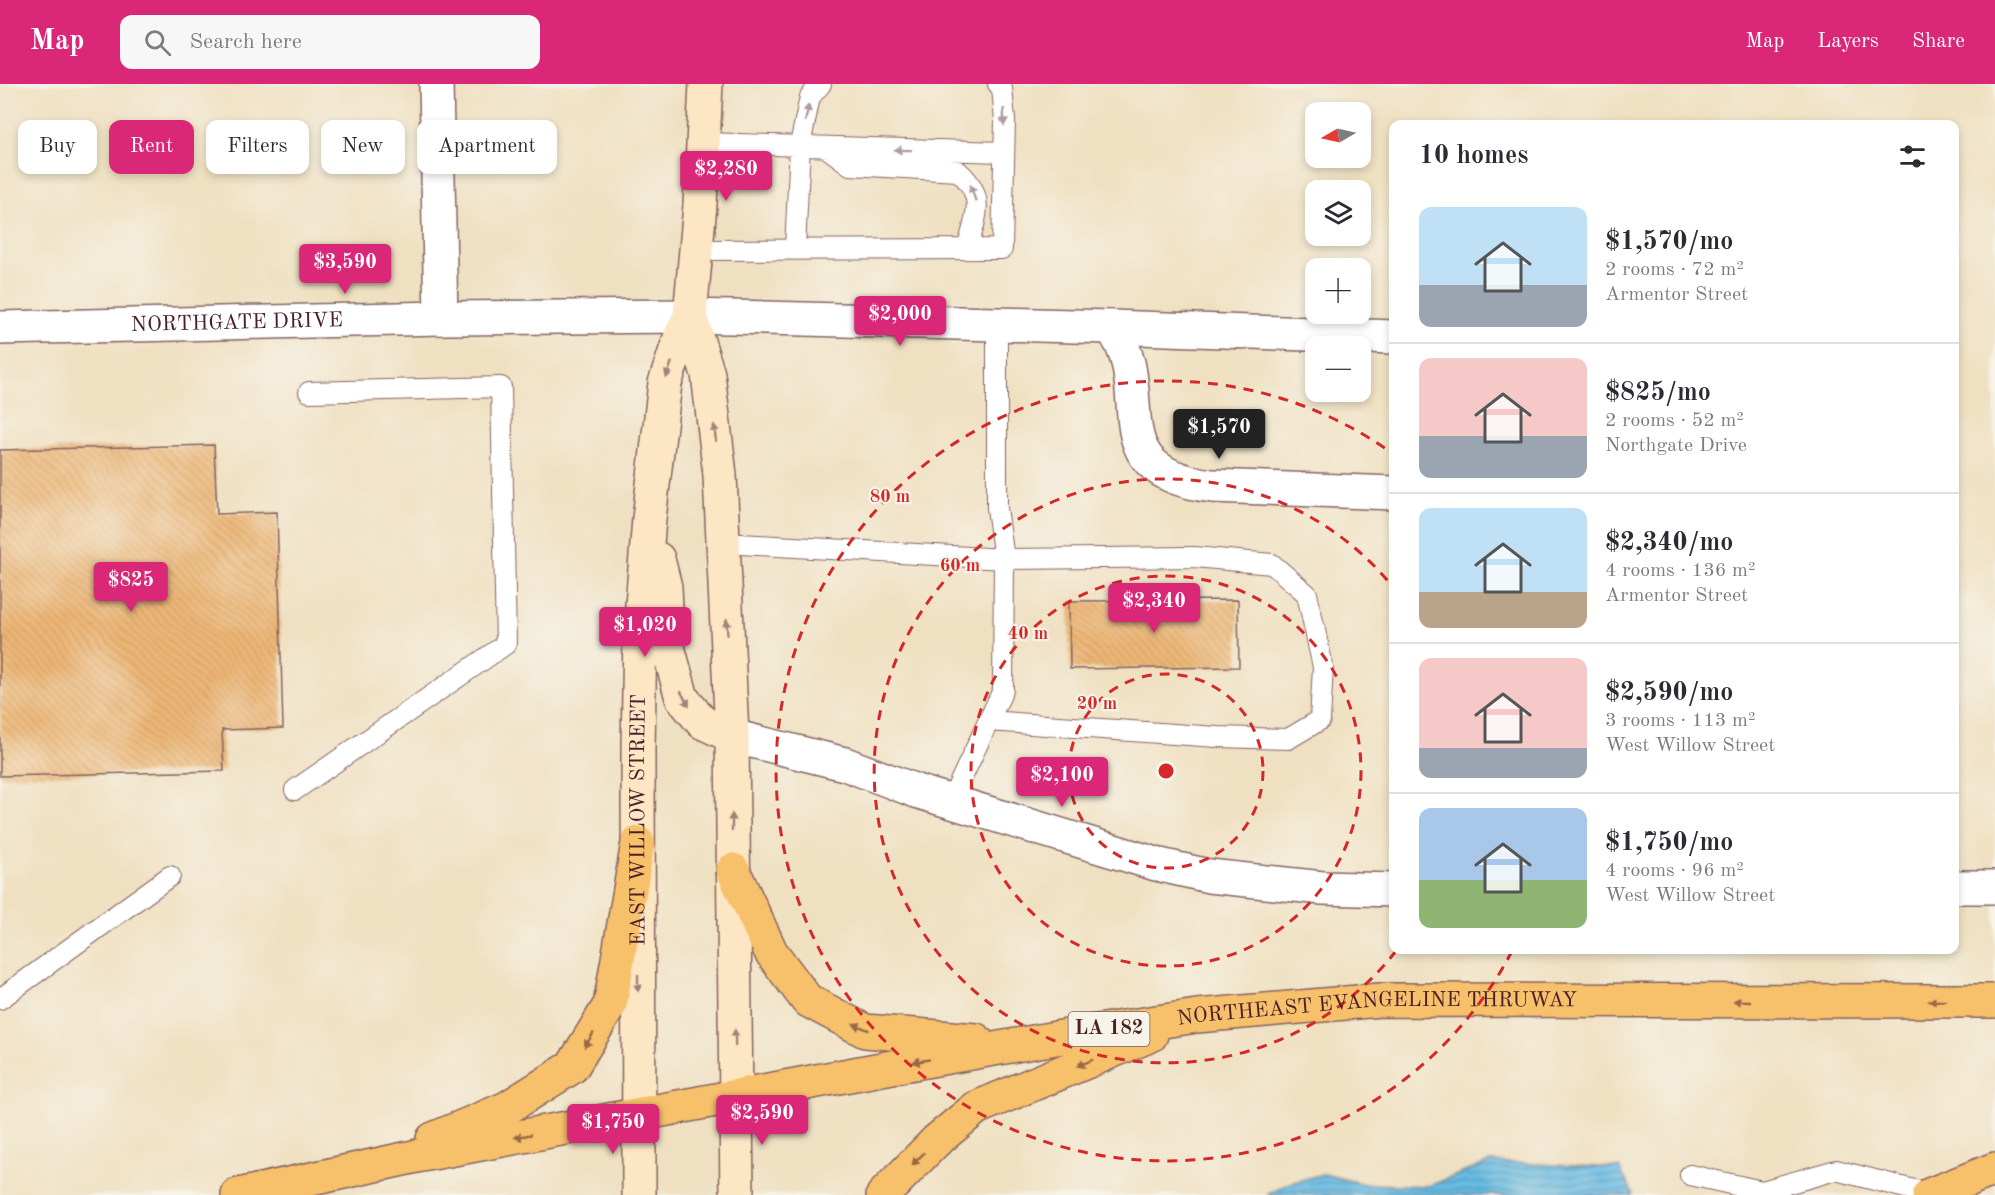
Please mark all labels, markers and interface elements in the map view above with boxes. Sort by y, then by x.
search box [120,15,540,69]
icon: search [141,26,174,59]
text: Map [30,28,84,56]
text: Search here [189,31,302,53]
text: Map [1745,31,1784,52]
text: Layers [1817,31,1879,52]
text: Share [1912,31,1965,52]
north arrow [1305,102,1371,168]
map controls [1305,102,1371,402]
one-way arrow [803,103,812,122]
one-way arrow [999,108,1009,127]
chip: Buy [18,120,97,174]
chip: Rent [109,120,194,174]
chip: Filters [206,120,309,174]
chip: New [321,120,405,174]
chip: Apartment [417,120,557,174]
icon: filters [1896,140,1929,173]
text: 10 homes [1419,143,1528,169]
one-way arrow [893,145,912,155]
pin: $2,280 [677,151,775,202]
text: $2,280 [694,160,758,180]
button: layers [1305,180,1371,246]
one-way arrow [968,184,977,202]
text: $1,570/mo [1605,229,1733,255]
icon: home [1467,231,1539,303]
pin: $3,590 [296,244,394,295]
text: $3,590 [313,253,377,273]
button: + [1305,258,1371,324]
text: 2 rooms · 72 m² [1605,260,1744,280]
text: Armentor Street [1605,285,1748,305]
pin: $2,000 [851,296,949,347]
text: $2,000 [868,305,932,325]
street label: NORTHGATE DRIVE [131,310,343,336]
button: − [1305,336,1371,402]
one-way arrow [664,362,674,380]
text: $825/mo [1605,380,1711,406]
icon: home [1467,382,1539,454]
pin: $1,570 [1170,409,1268,460]
text: 2 rooms · 52 m² [1605,411,1744,431]
text: $1,570 [1187,418,1251,438]
one-way arrow [710,423,719,442]
text: Northgate Drive [1605,436,1747,456]
text: 80 m [870,488,910,506]
text: $2,340/mo [1605,530,1733,556]
icon: home [1467,532,1539,604]
text: 60 m [940,557,980,575]
text: 4 rooms · 136 m² [1605,561,1755,581]
pin: $825 [95,562,167,613]
text: $825 [108,571,154,591]
pin: $2,340 [1105,583,1203,634]
text: Armentor Street [1605,586,1748,606]
text: $2,340 [1122,592,1186,612]
pin: $1,020 [596,607,694,658]
text: $1,020 [613,616,677,636]
one-way arrow [722,618,731,637]
text: 40 m [1008,625,1048,643]
text: $2,590/mo [1605,680,1733,706]
icon: home [1467,682,1539,754]
one-way arrow [680,691,690,708]
street label: EAST WILLOW STREET [627,694,649,946]
text: 20 m [1077,695,1117,713]
text: 3 rooms · 113 m² [1605,711,1755,731]
text: West Willow Street [1605,736,1775,756]
pin: $2,100 [1013,757,1111,808]
centre of rings [1156,761,1176,781]
text: $2,100 [1030,766,1094,786]
one-way arrow [727,812,737,831]
text: $1,750/mo [1605,830,1733,856]
icon: home [1467,832,1539,904]
text: 4 rooms · 96 m² [1605,861,1744,881]
text: West Willow Street [1605,886,1775,906]
one-way arrow [633,974,643,993]
street label: NORTHEAST EVANGELINE THRUWAY [1175,989,1577,1029]
one-way arrow [1732,996,1751,1006]
one-way arrow [1927,996,1946,1006]
road number: LA 182 [1068,1012,1150,1046]
one-way arrow [851,1022,869,1032]
one-way arrow [730,1028,740,1047]
one-way arrow [583,1032,594,1048]
one-way arrow [911,1057,930,1066]
one-way arrow [1075,1058,1093,1068]
pin: $2,590 [713,1095,811,1146]
pin: $1,750 [564,1104,662,1155]
text: $2,590 [730,1104,794,1124]
text: $1,750 [581,1113,645,1133]
one-way arrow [513,1132,532,1141]
one-way arrow [912,1151,926,1165]

